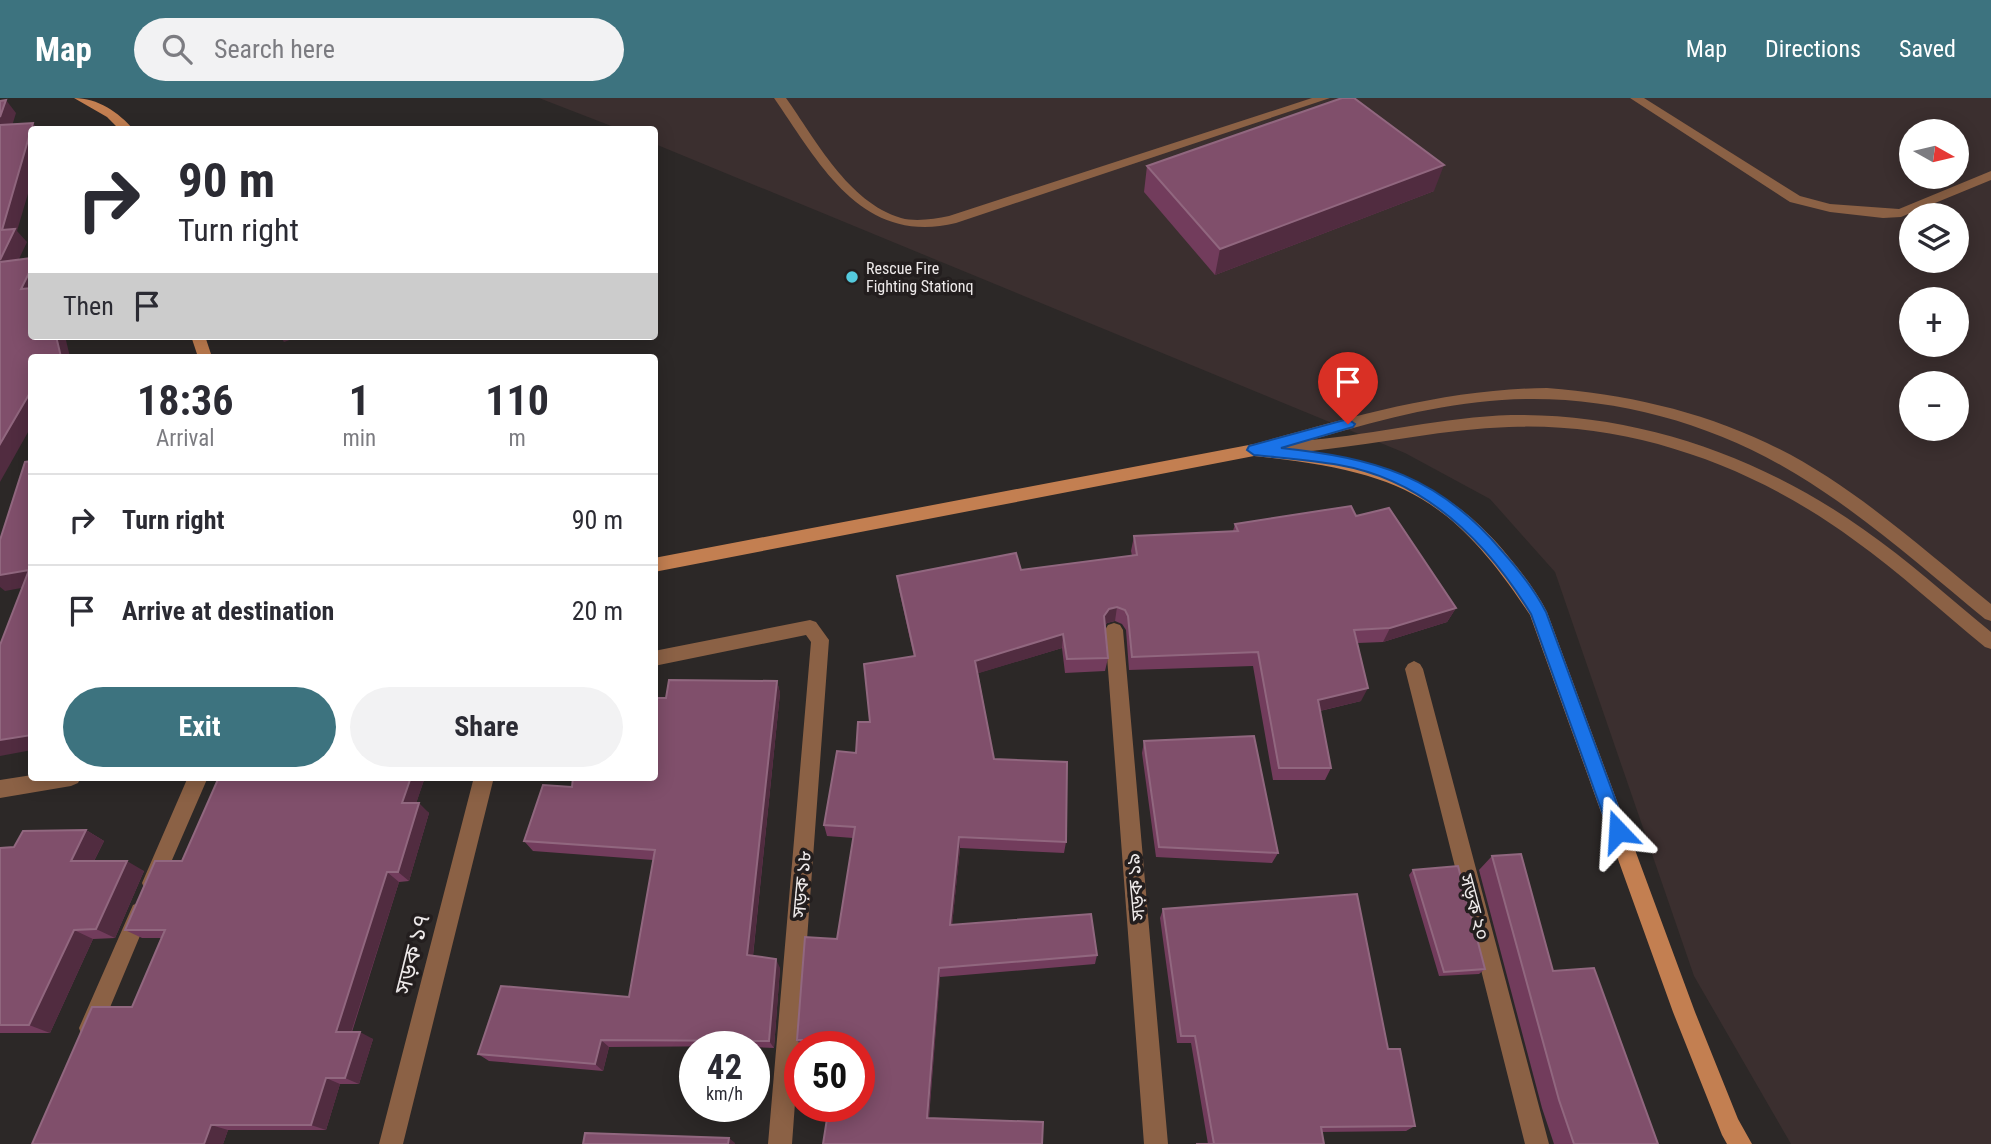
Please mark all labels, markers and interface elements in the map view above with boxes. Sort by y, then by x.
search box [134,18,624,81]
text: Map [35,30,92,69]
icon: search [158,30,196,68]
text: Search here [214,34,335,64]
text: Map [1686,35,1727,63]
text: Directions [1765,35,1861,63]
text: Saved [1899,35,1956,63]
north arrow [1899,119,1969,189]
map controls [1899,119,1969,441]
text: 90 m [178,152,275,209]
icon: right [63,154,154,245]
button: layers [1899,203,1969,273]
text: Turn right [178,211,299,249]
place label: Rescue Fire Fighting Stationq [866,259,974,296]
marker: Rescue Fire Fighting Stationq [844,269,860,285]
icon: arrive [128,287,166,325]
button: + [1899,287,1969,357]
text: Then [63,291,114,321]
pin [1318,352,1378,424]
icon: arrive [1329,363,1367,401]
button: − [1899,371,1969,441]
text: 18:36 [137,376,233,425]
text: 1 [349,376,370,425]
text: 110 [485,376,549,425]
text: Arrival [156,425,214,452]
text: min [342,425,376,452]
text: m [508,425,526,452]
icon: right [63,501,101,539]
text: Turn right [122,505,224,535]
text: 90 m [572,505,623,535]
icon: arrive [63,592,101,630]
text: Arrive at destination [122,596,334,626]
text: 20 m [572,596,623,626]
button: Exit [63,687,336,767]
button: Share [350,687,623,767]
position arrow [1581,794,1655,868]
street label: সড়ক ১৮ [787,849,816,920]
street label: সড়ক ১৯ [1121,852,1150,923]
street label: সড়ক ২০ [1454,871,1494,943]
street label: সড়ক ১৭ [389,911,435,998]
speed limit sign: 50 [784,1031,875,1122]
text: 42 [707,1047,742,1088]
text: km/h [706,1083,743,1104]

